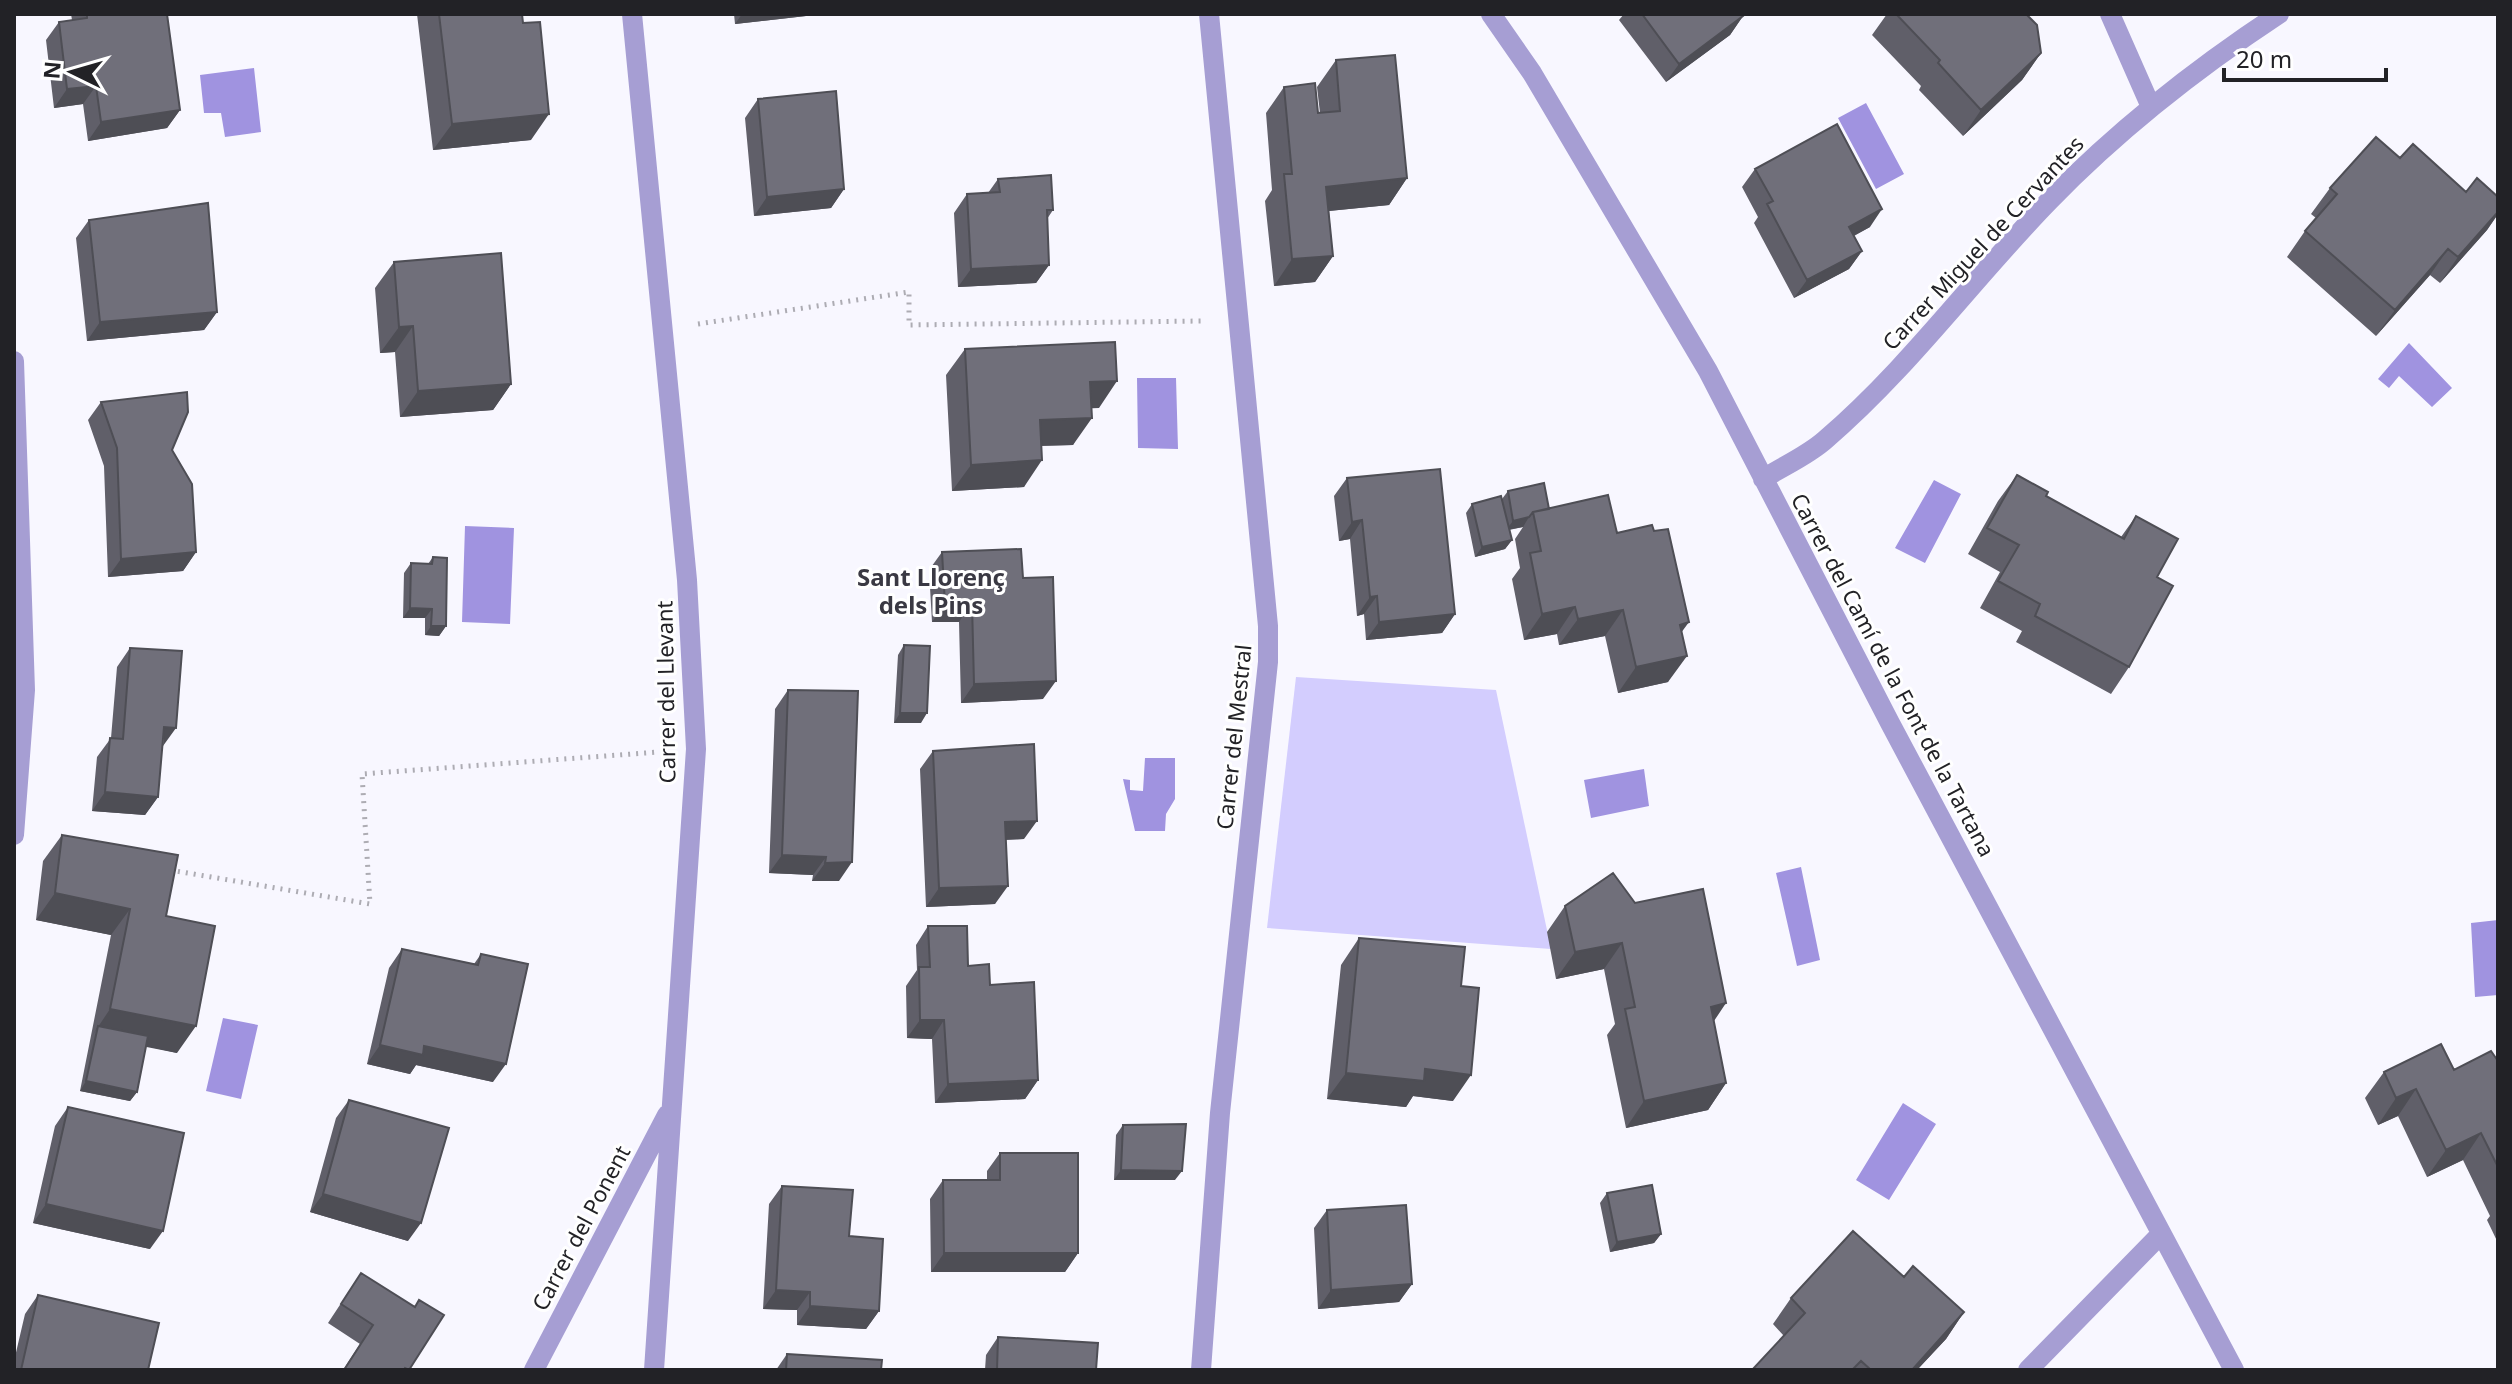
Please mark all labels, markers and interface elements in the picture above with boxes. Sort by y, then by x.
north arrow [32,32,112,112]
scale bar [2224,32,2386,82]
text: 20 m [2236,42,2292,75]
text: N [35,60,67,80]
street label: Carrer Miguel de Cervantes [1875,129,2090,356]
street label: Carrer del Camí de la Font de la Tartana [1785,488,2003,862]
district label: Sant Llorenç dels Pins [857,560,1005,621]
street label: Carrer del Llevant [648,600,682,784]
street label: Carrer del Mestral [1208,643,1258,831]
street label: Carrer del Ponent [524,1140,636,1315]

